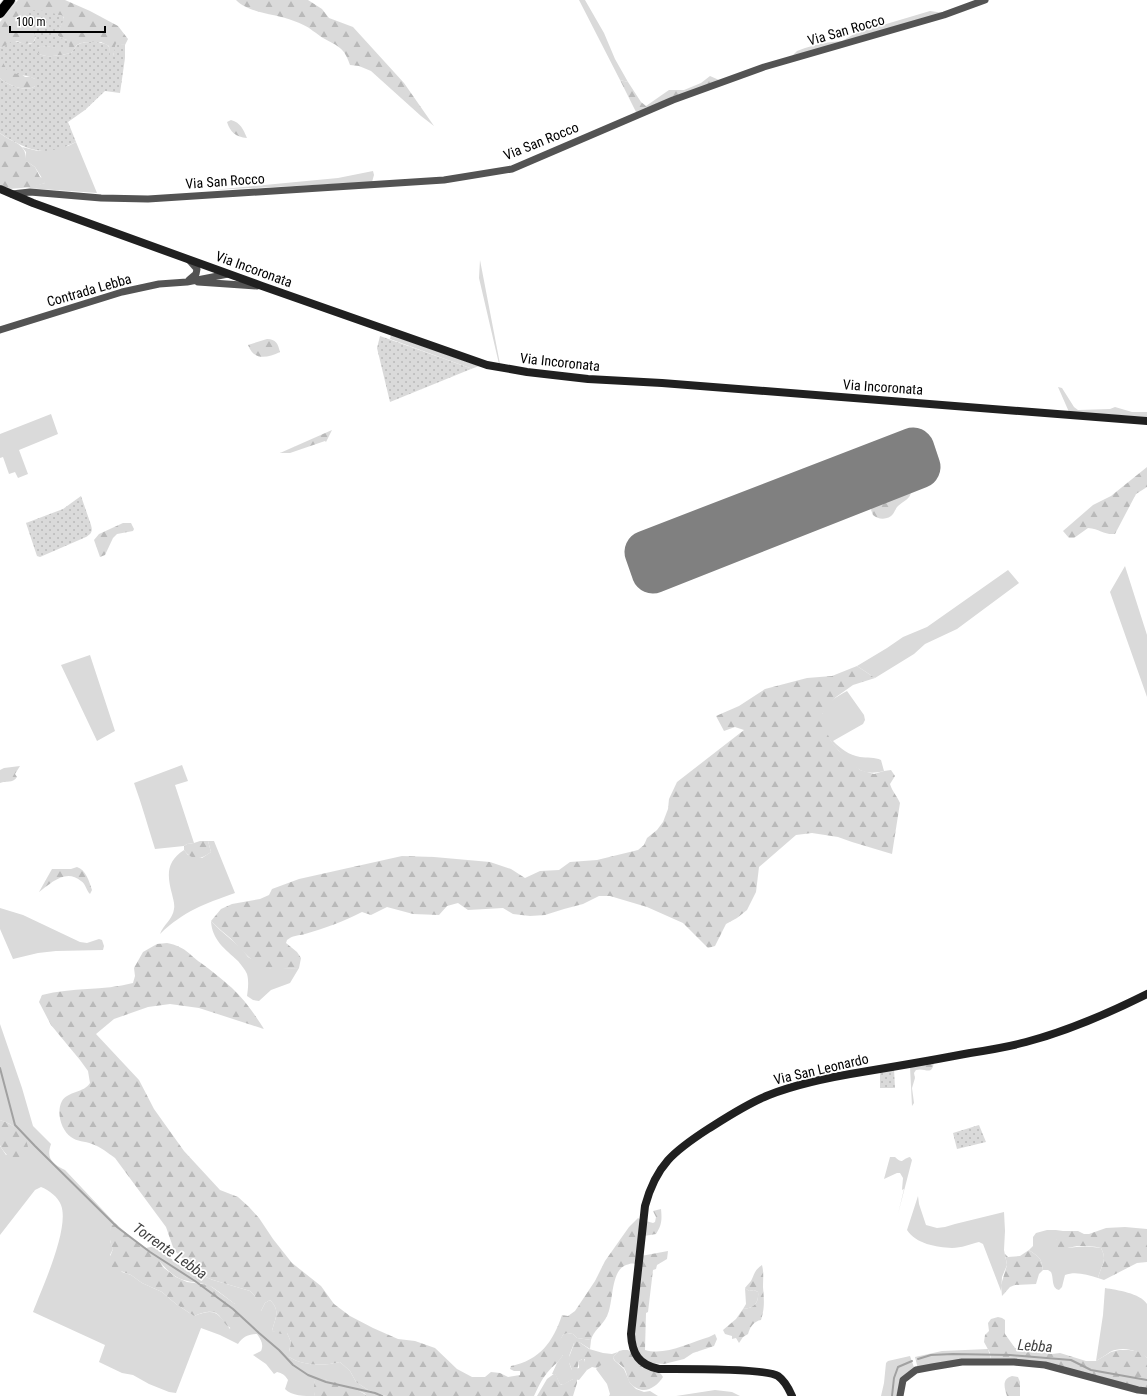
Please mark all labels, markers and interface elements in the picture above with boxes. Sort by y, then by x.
scale bar [10,8,105,34]
street label: Via San Rocco [806,11,886,49]
text: 100 m [16,15,46,29]
street label: Via San Rocco [501,119,581,163]
street label: Via San Rocco [185,170,265,192]
street label: Via Incoronata [214,248,294,290]
street label: Contrada Lebba [45,270,133,310]
street label: Via Incoronata [519,350,601,374]
street label: Via Incoronata [842,376,924,398]
street label: Via San Leonardo [772,1050,870,1088]
water label: Torrente Lebba [129,1219,211,1283]
water label: Lebba [1017,1336,1053,1356]

